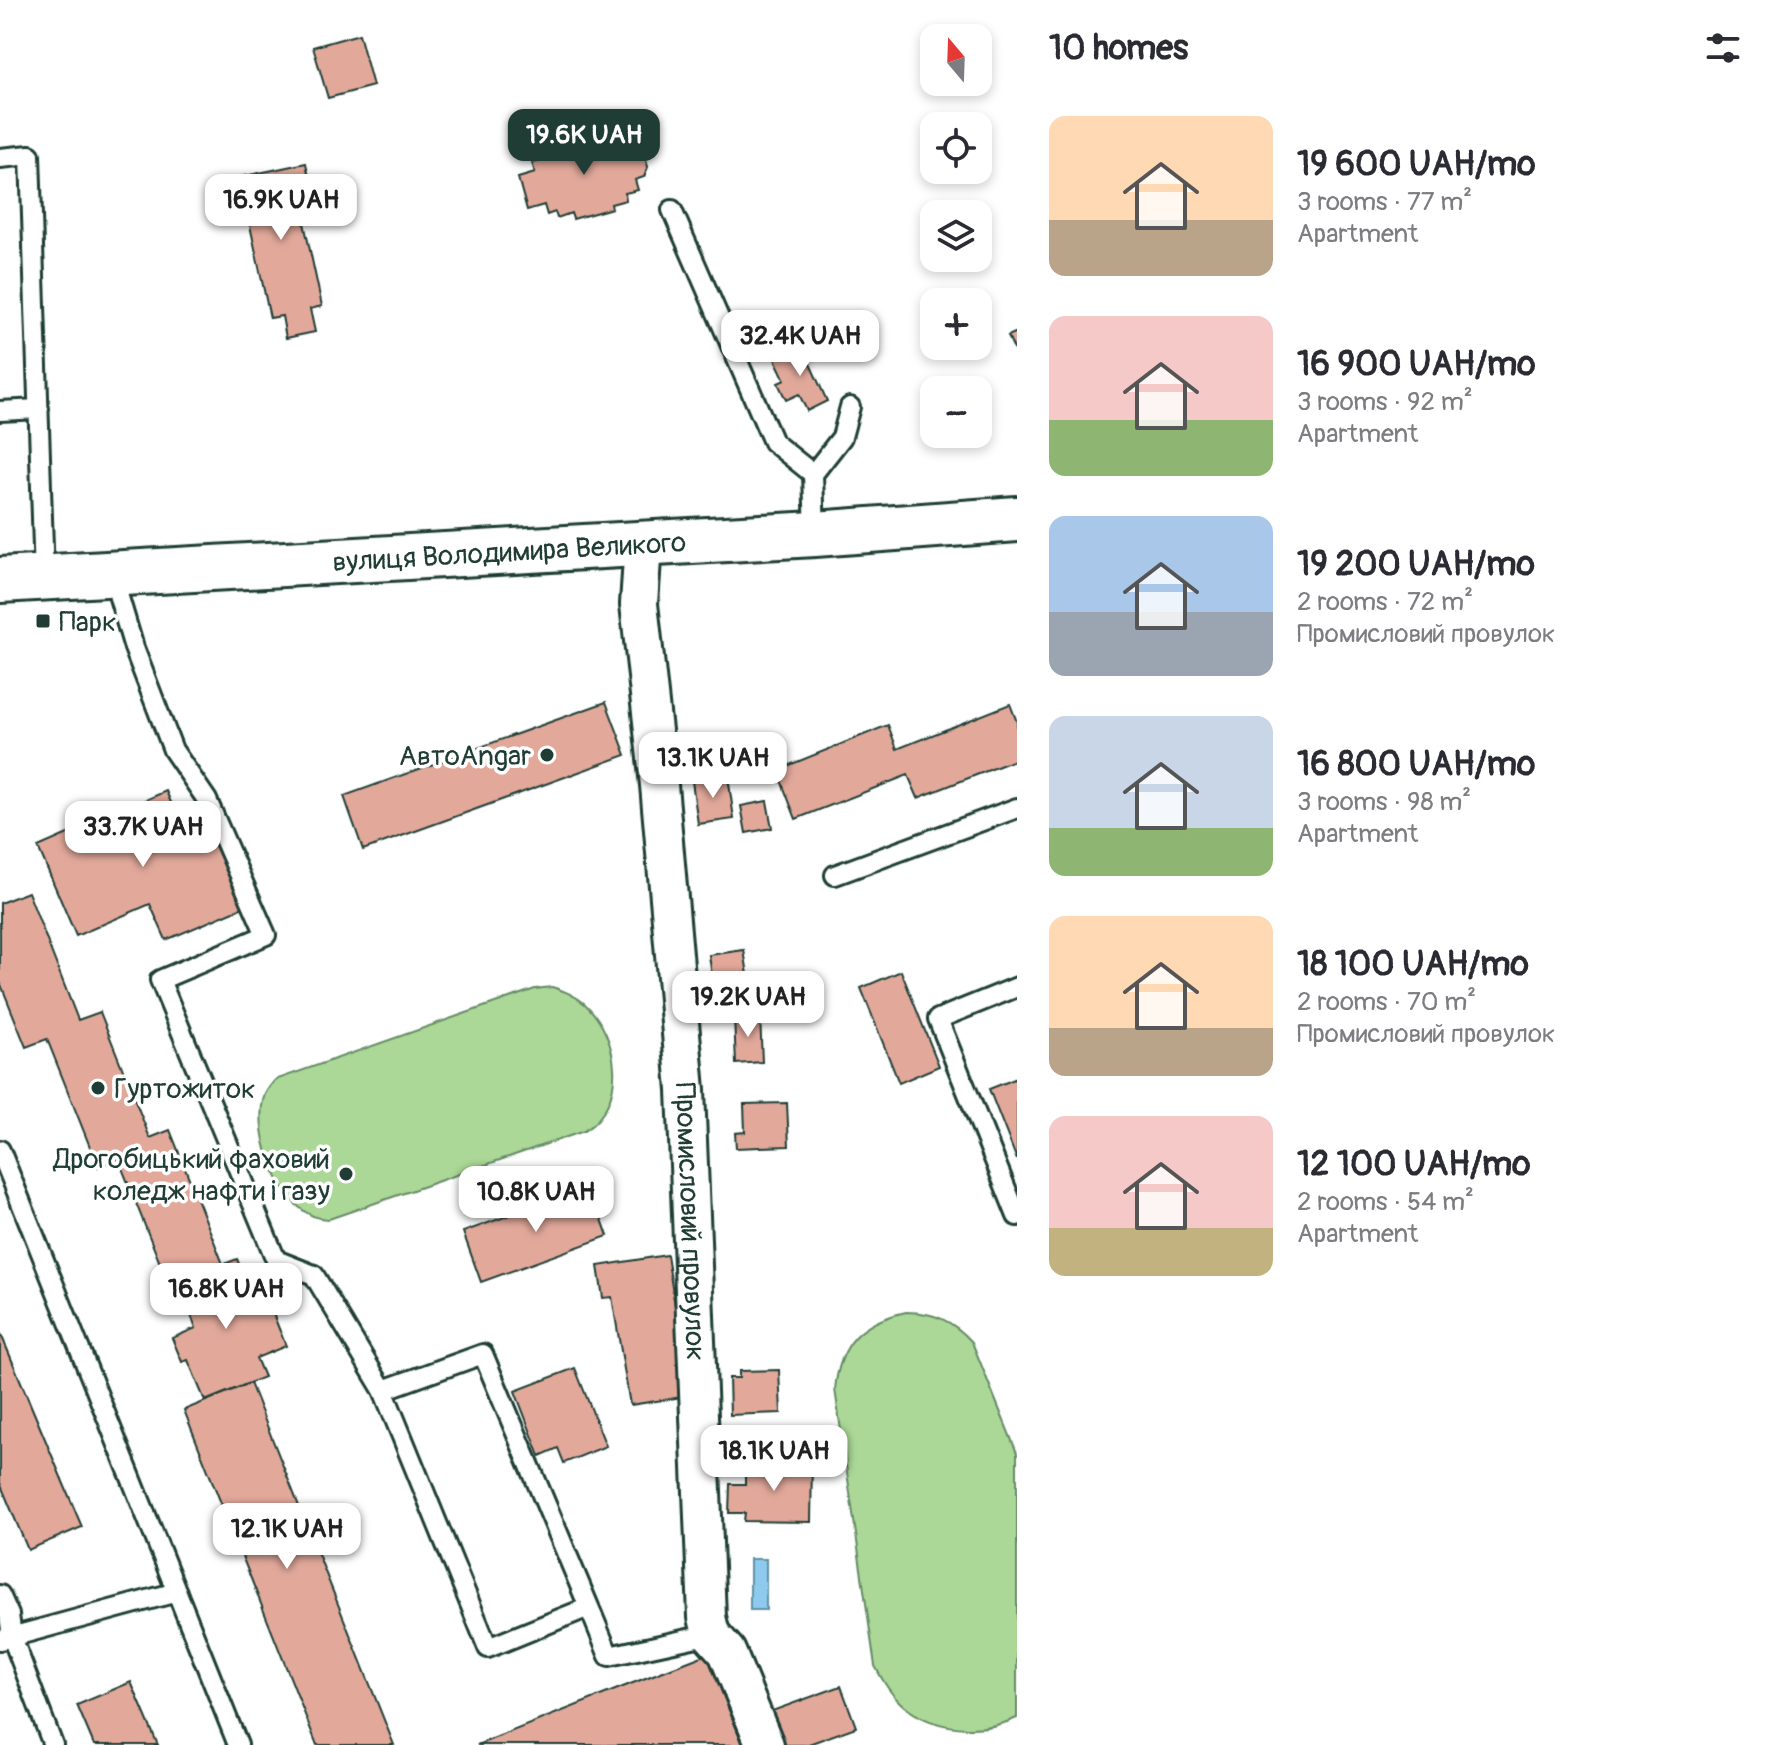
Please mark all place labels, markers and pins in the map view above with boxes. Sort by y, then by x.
pin: 19.6K UAH [492,109,676,177]
pin: 16.9K UAH [189,174,373,242]
pin: 32.4K UAH [708,310,892,378]
place label: Парк [59,605,116,640]
marker: Парк [34,612,52,630]
pin: 13.1K UAH [621,732,805,800]
place label: АвтоAngar [399,739,531,774]
marker: АвтоAngar [538,746,556,764]
pin: 33.7K UAH [51,801,235,869]
pin: 19.2K UAH [656,971,840,1039]
place label: Гуртожиток [114,1072,256,1107]
marker: Гуртожиток [89,1079,107,1097]
place label: Дрогобицький фаховий коледж нафти і газу [52,1142,330,1209]
marker: Дрогобицький фаховий коледж нафти і газу [337,1165,355,1183]
pin: 10.8K UAH [444,1166,628,1234]
pin: 16.8K UAH [134,1263,318,1331]
pin: 18.1K UAH [682,1425,866,1493]
pin: 12.1K UAH [195,1503,379,1571]

